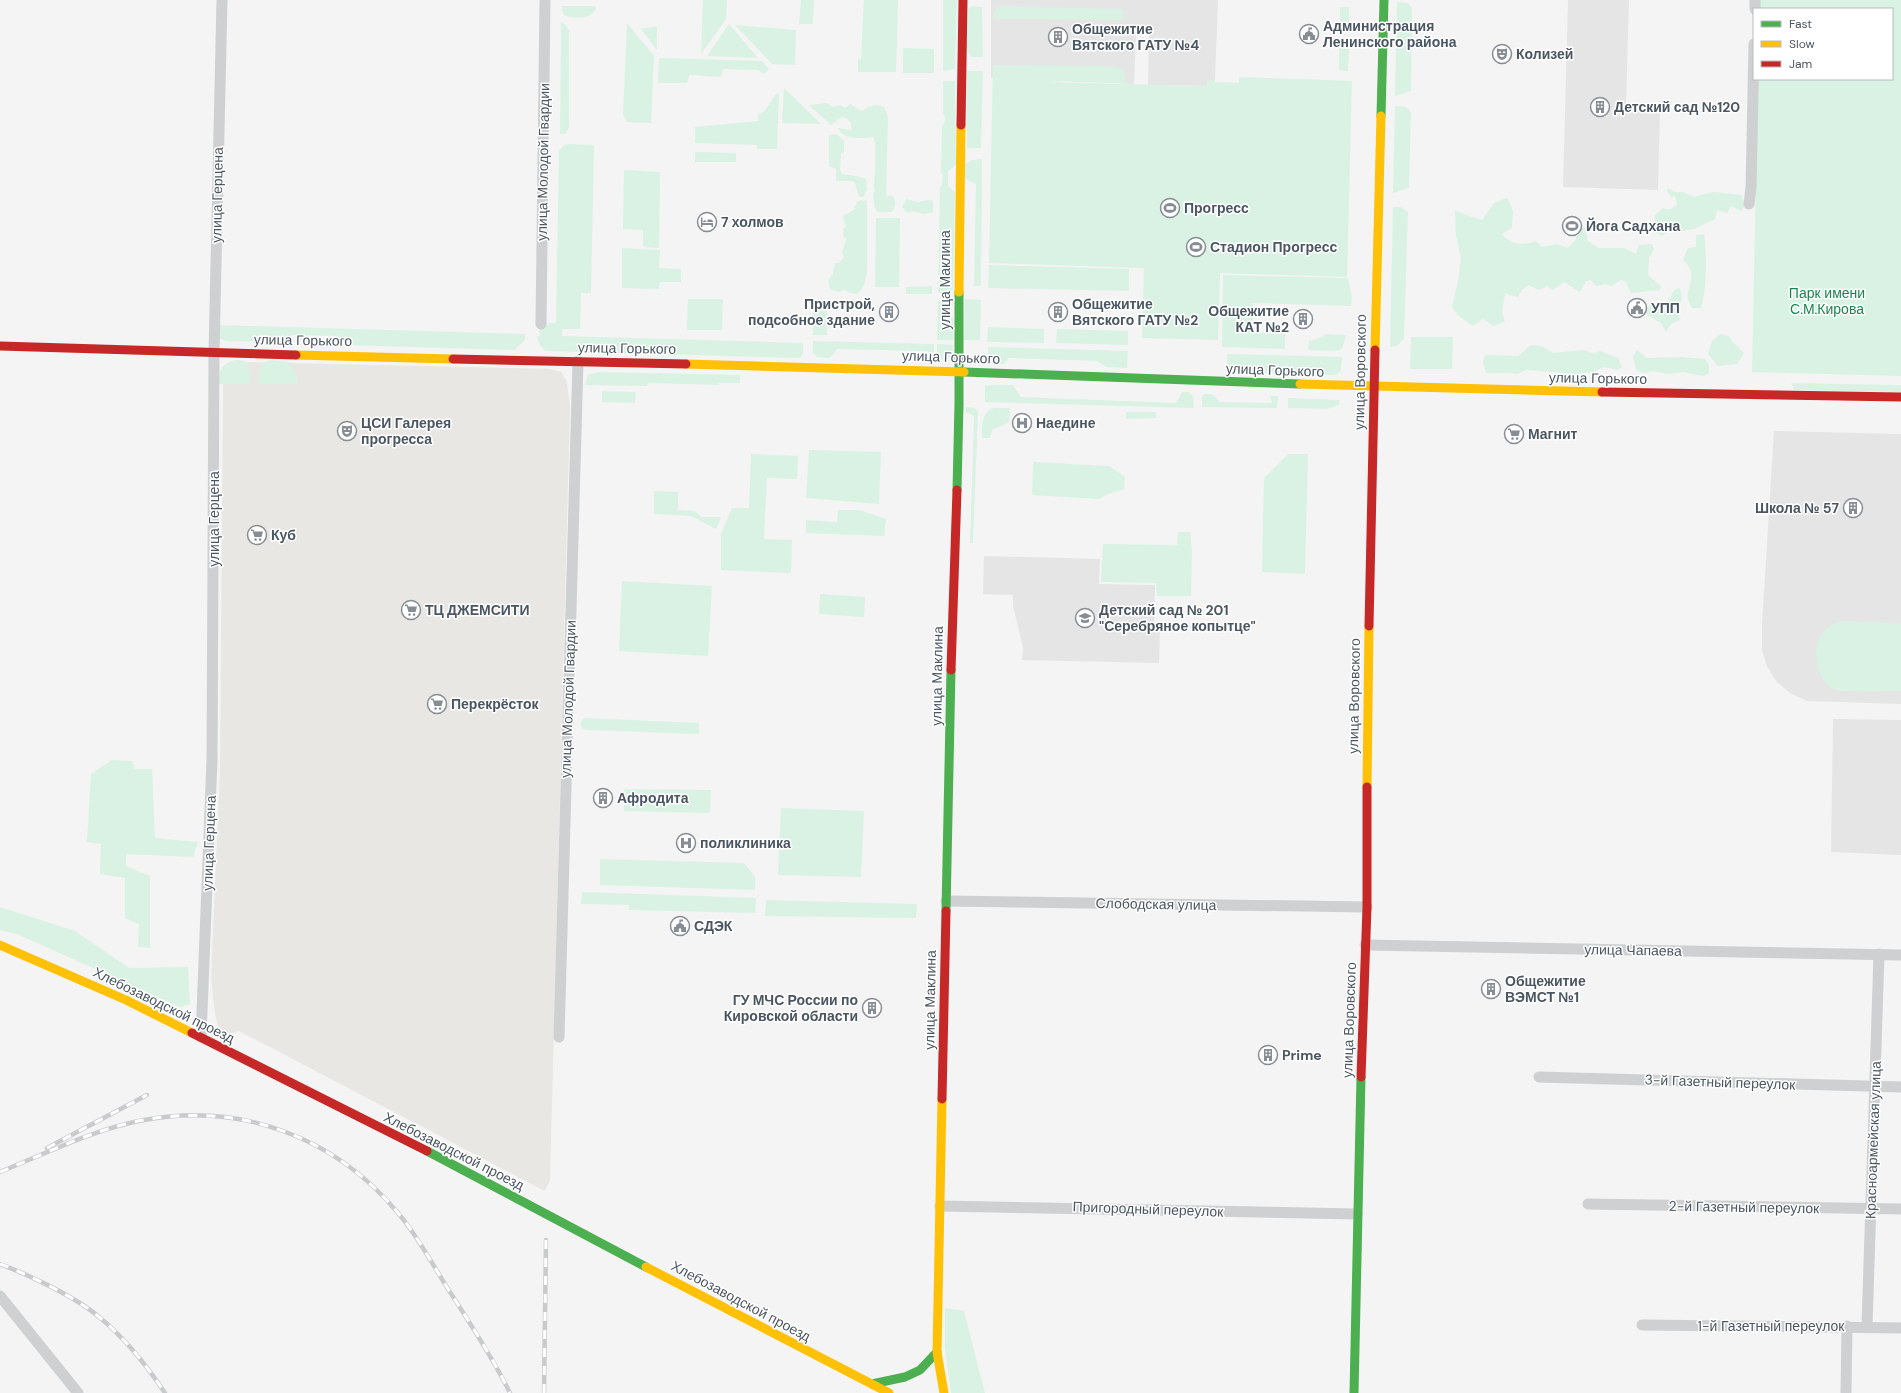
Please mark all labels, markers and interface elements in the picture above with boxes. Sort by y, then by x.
legend [1753,8,1893,80]
text: Fast [1789,16,1812,32]
place label: Администрация Ленинского района [1323,17,1457,51]
place label: Общежитие Вятского ГАТУ №4 [1072,20,1199,54]
public building icon: Администрация Ленинского района [1298,23,1320,45]
building icon: Общежитие Вятского ГАТУ №4 [1047,26,1069,48]
text: Slow [1789,36,1815,52]
theatre icon: Колизей [1491,43,1513,65]
place label: Колизей [1516,45,1573,63]
text: Jam [1789,56,1812,72]
street label: улица Молодой Гвардии [533,83,553,241]
building icon: Детский сад №120 [1589,96,1611,118]
place label: Детский сад №120 [1614,98,1740,116]
street label: улица Герцена [207,147,227,243]
sports icon: Прогресс [1159,197,1181,219]
place label: Прогресс [1184,199,1249,217]
hotel icon: 7 холмов [696,211,718,233]
place label: 7 холмов [721,213,784,231]
sports icon: Йога Садхана [1561,215,1583,237]
place label: Йога Садхана [1586,217,1681,235]
street label: улица Маклина [936,230,954,330]
sports icon: Стадион Прогресс [1185,236,1207,258]
place label: Стадион Прогресс [1210,238,1337,256]
park label: Парк имени С.М.Кирова [1789,284,1865,318]
place label: Пристрой, подсобное здание [748,295,875,329]
place label: Общежитие Вятского ГАТУ №2 [1072,295,1198,329]
public building icon: УПП [1626,297,1648,319]
place label: УПП [1651,299,1680,317]
building icon: Пристрой, подсобное здание [878,301,900,323]
building icon: Общежитие Вятского ГАТУ №2 [1047,301,1069,323]
place label: Общежитие КАТ №2 [1208,302,1289,336]
building icon: Общежитие КАТ №2 [1292,308,1314,330]
street label: улица Воровского [1350,314,1370,430]
street label: улица Горького [254,330,353,350]
street label: улица Горького [578,338,677,358]
street label: улица Горького [902,346,1001,368]
street label: улица Горького [1226,359,1325,381]
street label: улица Горького [1549,368,1648,388]
hospital icon: Наедине [1011,412,1033,434]
place label: ЦСИ Галерея прогресса [361,414,451,448]
place label: Наедине [1036,414,1096,432]
theatre icon: ЦСИ Галерея прогресса [336,420,358,442]
supermarket icon: Магнит [1503,423,1525,445]
place label: Магнит [1528,425,1578,443]
street label: улица Герцена [205,471,223,567]
building icon: Школа № 57 [1842,497,1864,519]
place label: Школа № 57 [1755,499,1839,517]
supermarket icon: Куб [246,524,268,546]
place label: Куб [271,526,296,544]
supermarket icon: ТЦ ДЖЕМСИТИ [400,599,422,621]
place label: ТЦ ДЖЕМСИТИ [425,601,529,619]
place label: Детский сад № 201 "Серебряное копытце" [1099,601,1256,635]
school or university icon: Детский сад № 201 "Серебряное копытце" [1074,607,1096,629]
street label: улица Молодой Гвардии [556,620,580,778]
street label: улица Маклина [927,626,947,726]
street label: улица Воровского [1344,638,1364,754]
supermarket icon: Перекрёсток [426,693,448,715]
place label: Перекрёсток [451,695,540,713]
building icon: Афродита [592,787,614,809]
place label: Афродита [617,789,689,807]
street label: улица Герцена [198,795,220,891]
hospital icon: поликлиника [675,832,697,854]
place label: поликлиника [700,834,791,852]
street label: Слободская улица [1095,894,1217,914]
public building icon: СДЭК [669,915,691,937]
place label: СДЭК [694,917,733,935]
street label: улица Чапаева [1584,940,1682,960]
street label: улица Маклина [920,950,940,1050]
street label: улица Воровского [1338,962,1360,1078]
street label: Хлебозаводской проезд [90,963,238,1047]
place label: Общежитие ВЭМСТ №1 [1505,972,1586,1006]
building icon: Общежитие ВЭМСТ №1 [1480,978,1502,1000]
place label: ГУ МЧС России по Кировской области [724,991,858,1025]
building icon: ГУ МЧС России по Кировской области [861,997,883,1019]
building icon: Prime [1257,1044,1279,1066]
place label: Prime [1282,1046,1322,1064]
street label: Красноармейская улица [1861,1060,1885,1219]
street label: 3-й Газетный переулок [1644,1070,1797,1094]
street label: Хлебозаводской проезд [381,1108,527,1194]
street label: Пригородный переулок [1072,1197,1225,1221]
street label: 2-й Газетный переулок [1669,1197,1820,1217]
street label: Хлебозаводской проезд [668,1257,814,1345]
street label: 1-й Газетный переулок [1698,1317,1845,1335]

